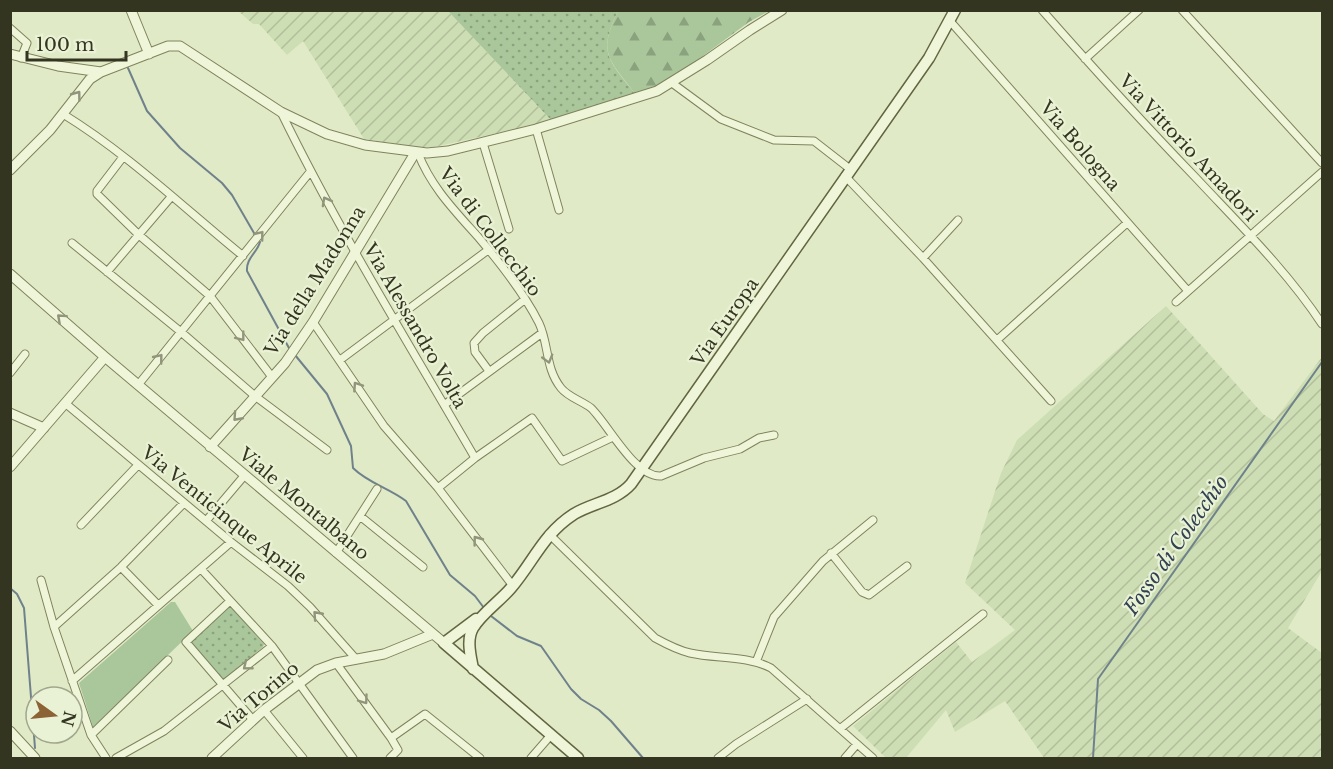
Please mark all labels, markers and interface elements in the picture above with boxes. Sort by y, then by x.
scale bar [27,24,126,62]
text: 100 m [36,34,94,56]
street label: Via Vittorio Amadori [1114,69,1262,226]
one-way arrow [70,90,81,101]
street label: Via Bologna [1035,96,1125,195]
street label: Via di Collecchio [434,162,546,301]
one-way arrow [322,197,333,208]
street label: Via della Madonna [259,202,370,361]
one-way arrow [252,230,263,241]
street label: Via Alessandro Volta [358,239,471,412]
street label: Via Europa [686,274,763,371]
one-way arrow [57,314,68,325]
one-way arrow [234,330,245,341]
one-way arrow [152,354,163,365]
one-way arrow [541,354,553,364]
one-way arrow [353,382,364,393]
one-way arrow [233,410,244,420]
street label: Via Venticinque Aprile [136,441,311,588]
street label: Viale Montalbano [234,442,374,565]
water label: Fosso di Colecchio [1118,471,1233,620]
one-way arrow [474,535,485,546]
one-way arrow [313,611,324,622]
street label: Via Torino [214,657,303,737]
one-way arrow [243,658,254,669]
north arrow [24,685,84,745]
one-way arrow [356,694,367,705]
text: N [57,709,80,729]

